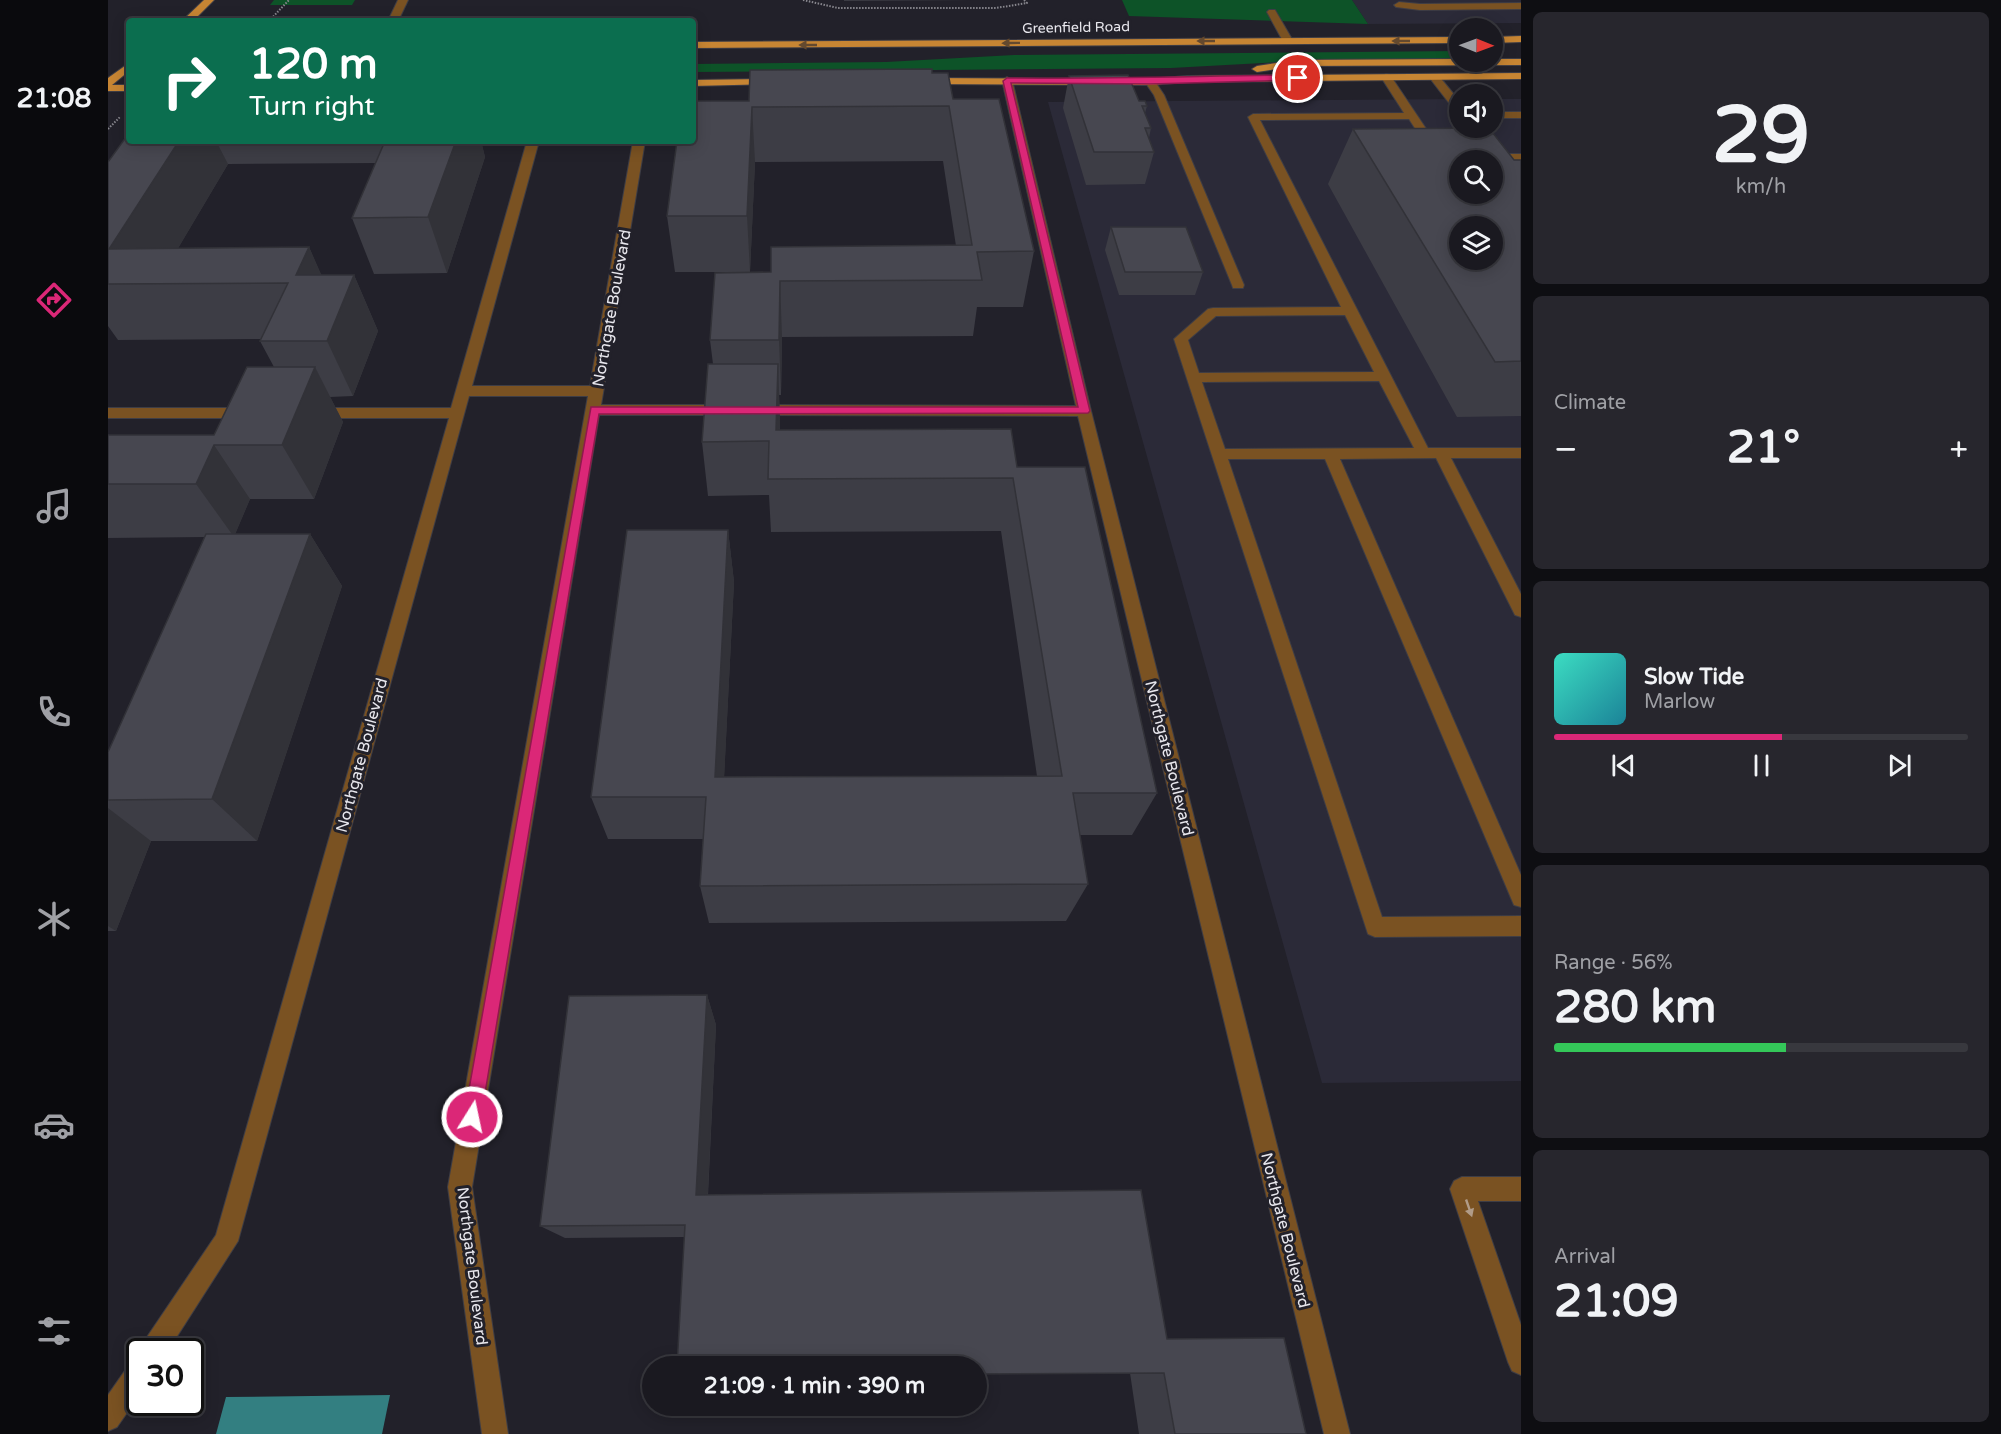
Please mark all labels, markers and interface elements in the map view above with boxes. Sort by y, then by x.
street label: Greenfield Road [1022,18,1130,37]
north arrow [1449,18,1503,72]
map controls [1449,18,1503,270]
one-way arrow [1197,36,1216,46]
one-way arrow [1392,36,1411,46]
one-way arrow [1002,38,1021,48]
text: 120 m [249,39,378,90]
one-way arrow [799,40,818,50]
icon: right [150,42,228,120]
pin [1272,52,1323,103]
icon: arrive [1281,61,1314,94]
text: 21:08 [17,82,91,115]
button: sound [1449,84,1503,138]
text: 29 [1712,89,1810,183]
text: Turn right [249,90,375,123]
button: search [1449,150,1503,204]
text: km/h [1736,175,1786,199]
button: layers [1449,216,1503,270]
street label: Northgate Boulevard [588,228,636,388]
icon: directions [33,279,75,321]
text: Climate [1554,391,1626,415]
text: 21° [1727,421,1800,475]
text: − [1554,430,1578,469]
text: + [1949,430,1968,469]
icon: music [33,485,75,527]
text: Slow Tide [1644,664,1744,690]
street label: Northgate Boulevard [332,676,392,835]
street label: Northgate Boulevard [1140,679,1198,838]
text: Marlow [1644,690,1715,714]
icon: phone [33,691,75,733]
icon: previous [1607,749,1640,782]
icon: pause [1745,749,1778,782]
icon: next [1883,749,1916,782]
icon: climate [33,898,75,940]
text: Range · 56% [1554,951,1673,975]
text: 280 km [1554,981,1716,1035]
position arrow [440,1085,504,1149]
icon: car [33,1104,75,1146]
street label: Northgate Boulevard [1256,1151,1314,1310]
street label: Northgate Boulevard [452,1186,492,1346]
one-way arrow [1464,1199,1474,1217]
text: Arrival [1554,1245,1616,1269]
text: 21:09 [1554,1275,1679,1329]
icon: filters [33,1310,75,1352]
speed limit sign: 30 [126,1338,204,1416]
text: 21:09 · 1 min · 390 m [704,1373,925,1399]

